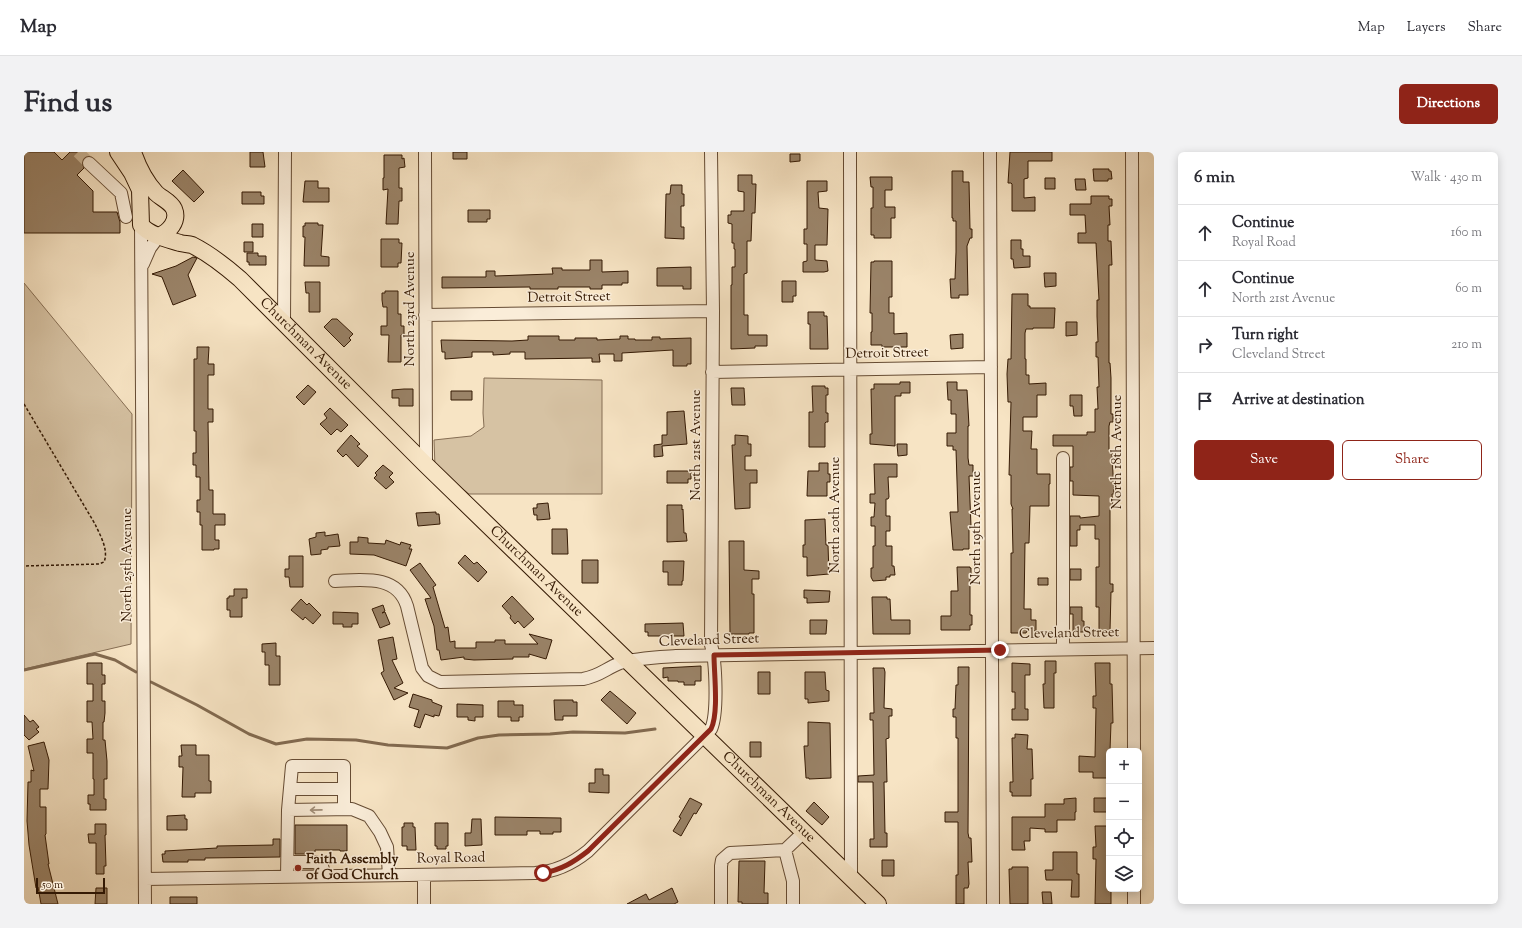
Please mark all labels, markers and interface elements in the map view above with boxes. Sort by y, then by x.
text: Map [20,14,57,41]
text: Map [1358,18,1385,38]
text: Layers [1407,18,1445,38]
text: Share [1467,18,1502,38]
text: Find us [24,84,112,124]
button: Directions [1399,84,1498,124]
text: 6 min [1194,166,1235,190]
text: Walk · 430 m [1411,169,1482,187]
text: Continue [1232,213,1294,234]
icon: ahead [1194,222,1216,244]
text: 160 m [1451,224,1482,242]
text: Royal Road [1232,234,1296,252]
street label: North 23rd Avenue [401,252,421,366]
text: Continue [1232,269,1294,290]
icon: ahead [1194,278,1216,300]
text: 60 m [1455,280,1482,298]
street label: Detroit Street [527,287,611,309]
text: North 21st Avenue [1232,290,1335,308]
street label: Churchman Avenue [255,294,356,395]
text: Turn right [1232,325,1298,346]
icon: right [1194,334,1216,356]
text: 210 m [1451,336,1482,354]
street label: Detroit Street [845,343,929,365]
text: Cleveland Street [1232,346,1325,364]
street label: North 21st Avenue [687,389,707,501]
icon: arrive [1194,390,1216,412]
text: Arrive at destination [1232,390,1365,411]
street label: North 18th Avenue [1108,395,1128,509]
button: Save [1194,440,1334,480]
button: Share [1342,440,1482,480]
street label: North 20th Avenue [826,457,846,573]
street label: North 19th Avenue [967,471,987,585]
street label: North 25th Avenue [118,508,138,622]
street label: Churchman Avenue [485,522,587,622]
street label: Cleveland Street [1019,623,1120,645]
street label: Cleveland Street [659,629,760,653]
route end [991,641,1009,659]
street label: Churchman Avenue [717,747,820,848]
map controls [1106,748,1142,892]
button: + [1106,748,1142,784]
button: − [1106,784,1142,820]
one-way arrow [310,806,323,813]
button: locate [1106,820,1142,856]
street label: Royal Road [416,848,486,870]
place label: Faith Assembly of God Church [306,850,399,886]
button: layers [1106,856,1142,892]
marker: Faith Assembly of God Church [293,863,303,873]
route start [534,864,552,882]
scale bar [36,876,105,895]
text: 50 m [42,877,63,893]

